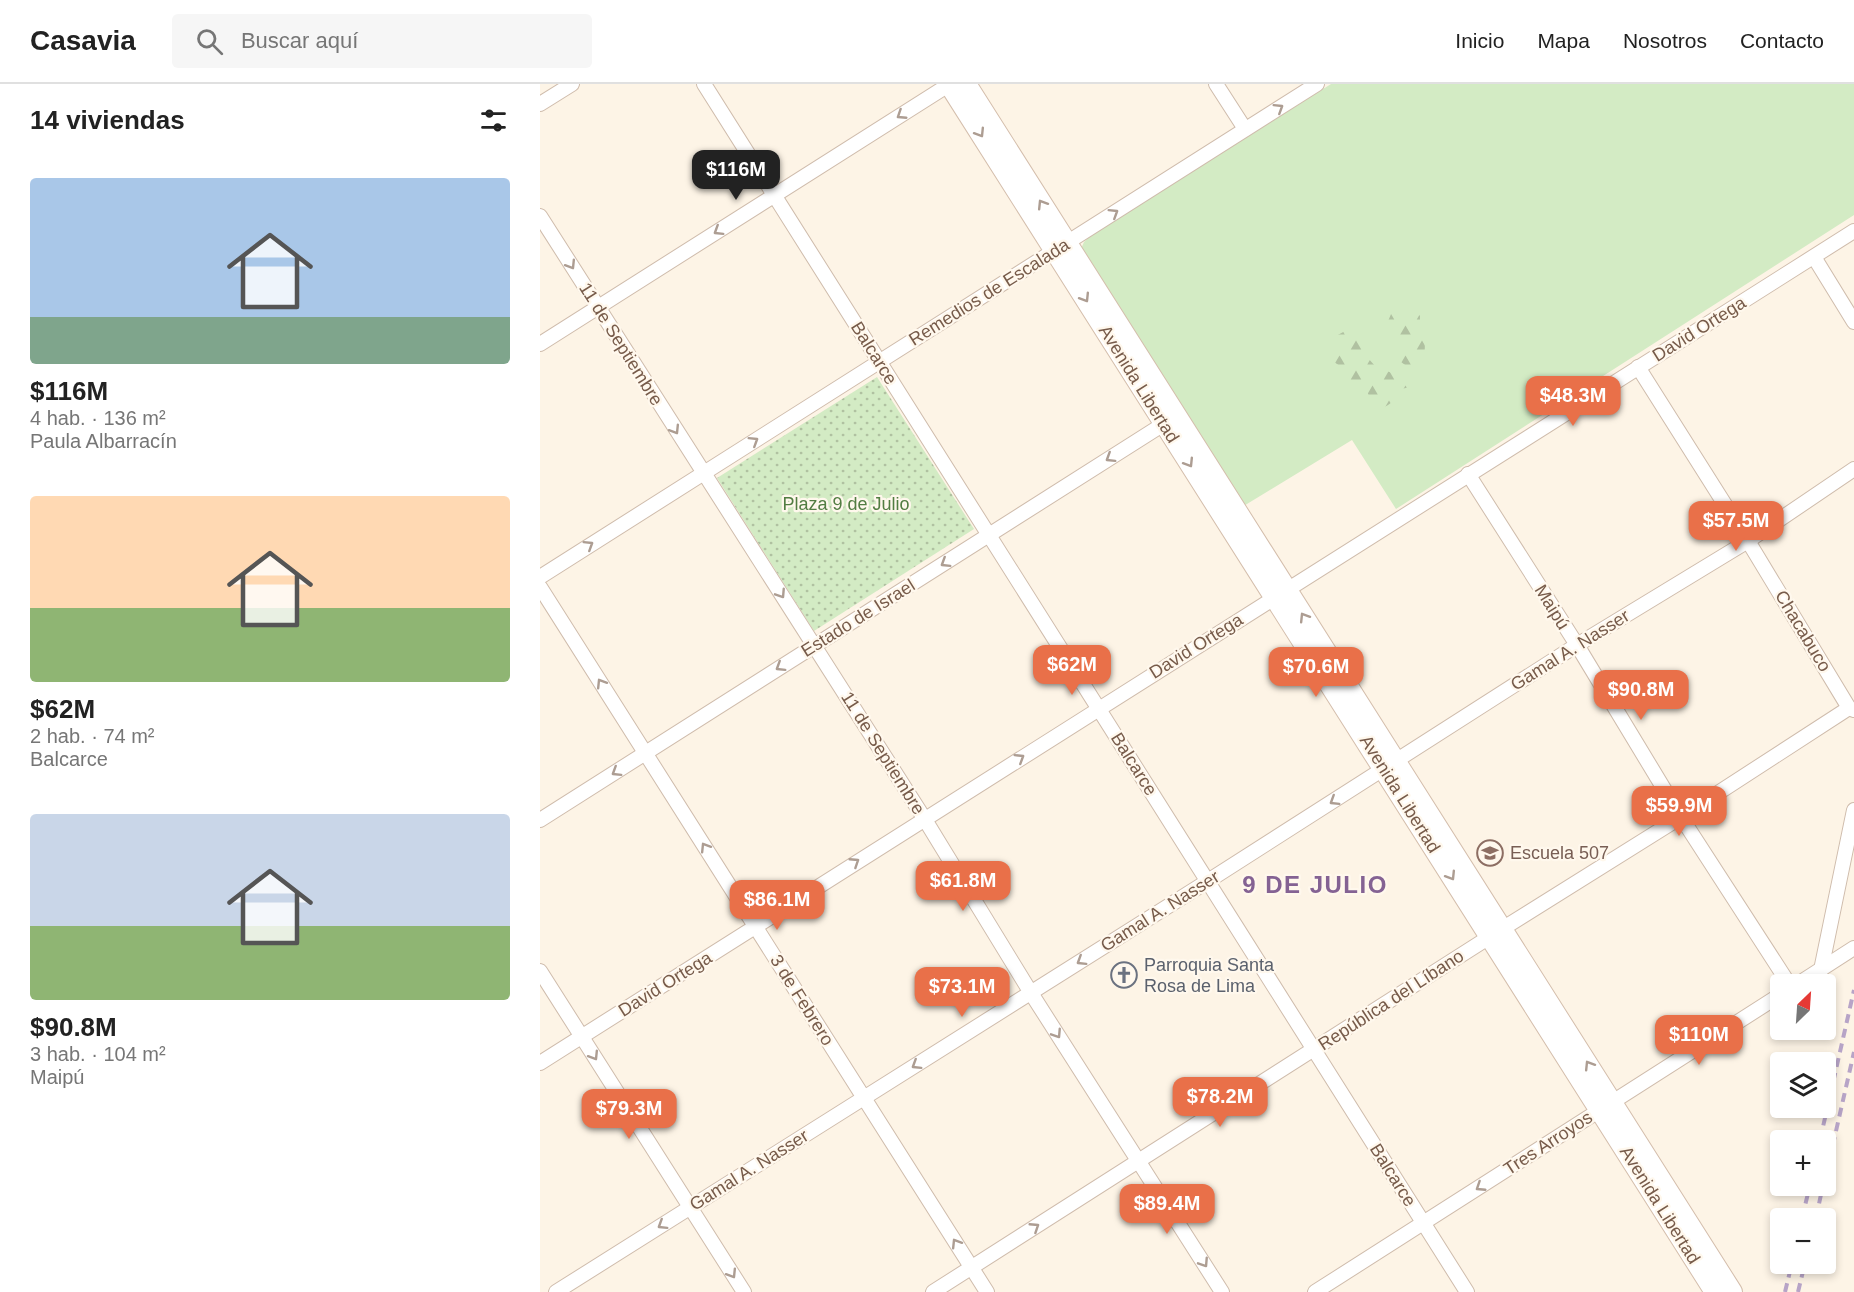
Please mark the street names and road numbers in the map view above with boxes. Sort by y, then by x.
street label: Remedios de Escalada [905,234,1074,350]
street label: 11 de Septiembre [575,279,667,409]
street label: David Ortega [1649,292,1750,366]
street label: Balcarce [847,318,901,388]
street label: Avenida Libertad [1095,322,1183,446]
street label: Estado de Israel [798,575,918,661]
street label: Maipú [1531,581,1573,633]
street label: Chacabuco [1771,587,1835,675]
street label: Gamal A. Nasser [1507,605,1633,695]
street label: David Ortega [1146,609,1247,683]
street label: 11 de Septiembre [837,688,929,818]
street label: Balcarce [1107,729,1161,799]
street label: Avenida Libertad [1356,732,1444,856]
street label: Gamal A. Nasser [1097,866,1223,956]
street label: República del Líbano [1315,946,1467,1054]
street label: David Ortega [615,947,716,1021]
street label: 3 de Febrero [766,951,838,1049]
street label: Tres Arroyos [1500,1107,1596,1179]
street label: Gamal A. Nasser [686,1125,812,1215]
street label: Balcarce [1366,1140,1420,1210]
street label: Avenida Libertad [1616,1143,1704,1267]

